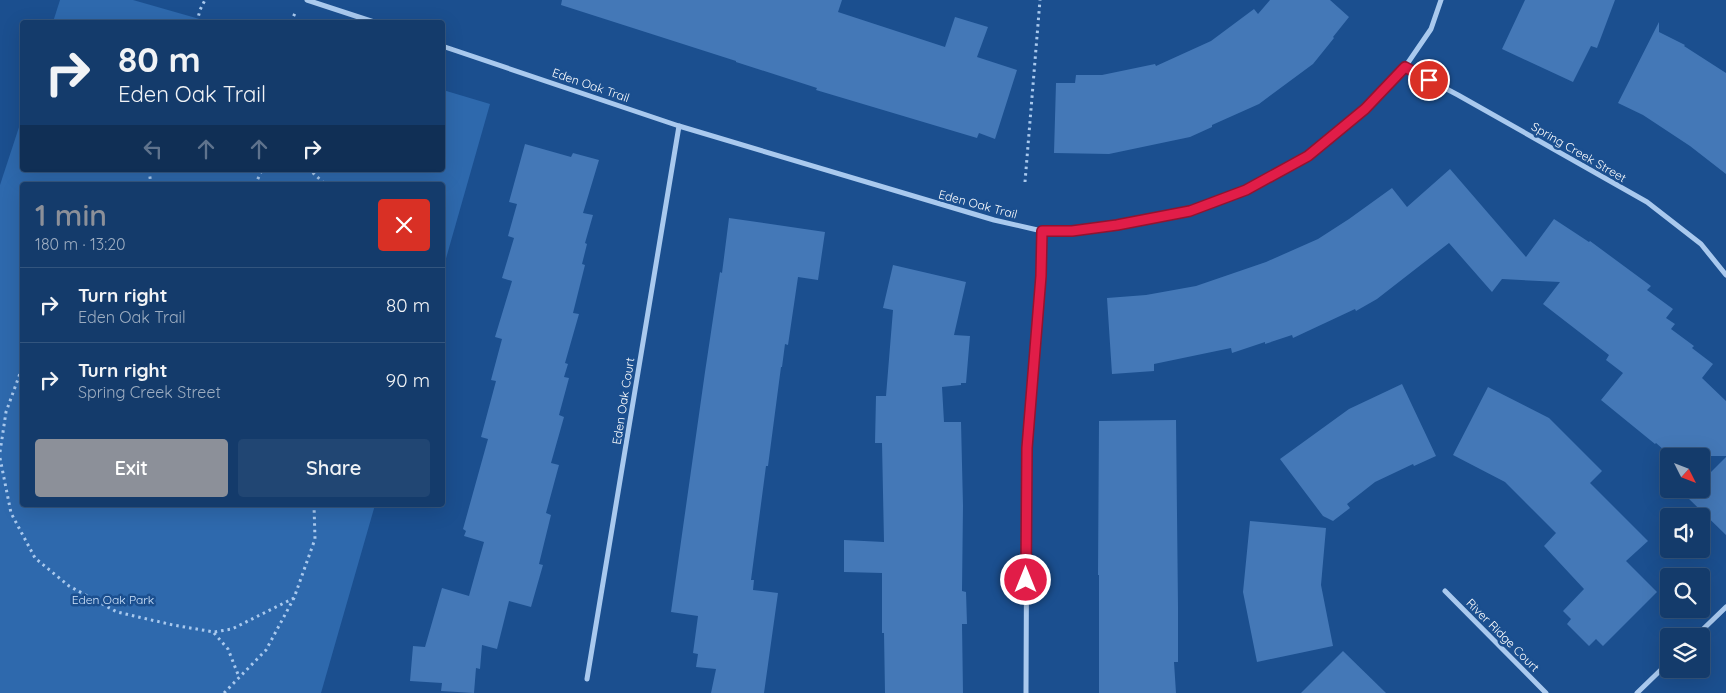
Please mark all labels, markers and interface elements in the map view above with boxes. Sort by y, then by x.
text: 80 m [118,37,201,81]
icon: right [35,40,100,105]
pin [1408,59,1450,101]
street label: Eden Oak Trail [550,65,632,105]
icon: arrive [1415,66,1443,94]
text: Eden Oak Trail [118,80,266,108]
street label: Spring Creek Street [1529,119,1629,185]
icon: left [139,135,167,163]
icon: ahead [192,135,220,163]
icon: ahead [245,135,273,163]
icon: right [298,135,326,163]
street label: Eden Oak Trail [937,186,1019,222]
text: 1 min [35,196,107,234]
button: close [378,199,430,251]
text: 180 m · 13:20 [35,234,126,254]
text: Turn right [78,283,167,307]
icon: right [35,291,63,319]
text: 80 m [386,293,430,317]
text: Eden Oak Trail [78,307,186,327]
street label: Eden Oak Court [609,356,637,446]
text: Turn right [78,358,167,382]
icon: right [35,366,63,394]
text: 90 m [386,368,430,392]
text: Spring Creek Street [78,382,221,402]
button: Exit [35,439,228,497]
button: Share [238,439,430,497]
north arrow [1660,448,1710,498]
map controls [1660,448,1710,678]
button: sound [1660,508,1710,558]
position arrow [999,553,1051,605]
button: search [1660,568,1710,618]
park label: Eden Oak Park [72,592,154,607]
street label: River Ridge Court [1463,595,1543,675]
button: layers [1660,628,1710,678]

